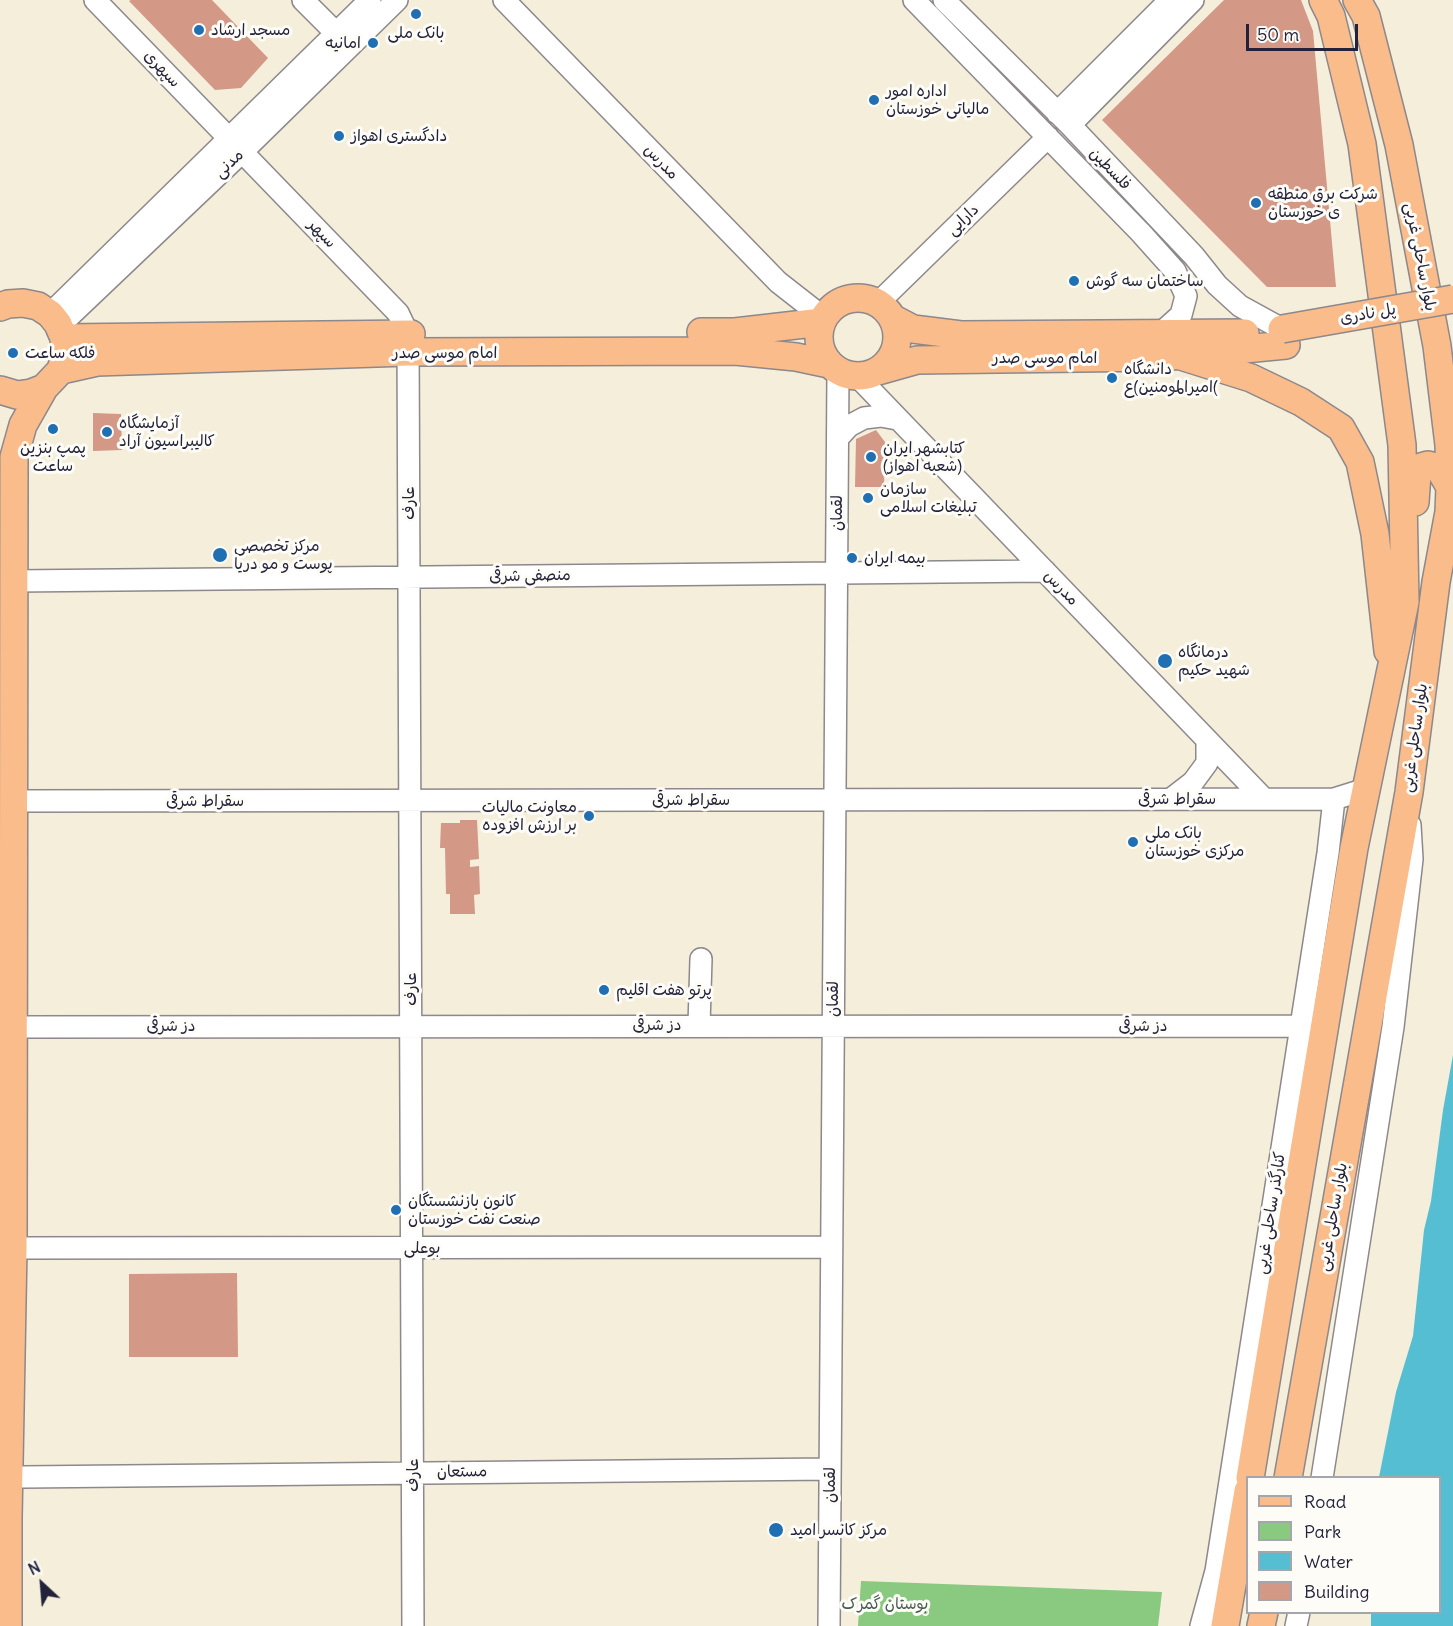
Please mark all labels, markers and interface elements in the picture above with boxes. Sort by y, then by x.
marker: بانک ملی [409,7,423,21]
scale bar [1249,12,1362,50]
place label: مسجد ارشاد [211,20,290,40]
marker: مسجد ارشاد [192,23,206,37]
place label: بانک ملی [387,23,445,43]
text: 50 m [1257,23,1299,46]
place label: امانیه [326,33,361,53]
marker: امانیه [366,36,380,50]
street label: سپهری [140,46,184,92]
place label: اداره امور مالیاتی خوزستان [886,81,989,119]
marker: اداره امور مالیاتی خوزستان [867,93,881,107]
place label: دادگستری اهواز [351,126,447,146]
marker: دادگستری اهواز [332,129,346,143]
street label: مدرس [640,140,682,184]
street label: فلسطین [1085,144,1135,194]
street label: مدنی [210,146,248,182]
place label: شرکت برق منطقه ی خوزستان [1268,184,1378,222]
marker: شرکت برق منطقه ی خوزستان [1249,196,1263,210]
street label: دارایی [943,200,983,240]
street label: بلوار ساحلی غربی [1400,201,1440,313]
street label: سپهر [304,216,340,252]
place label: ساختمان سه گوش [1086,271,1204,291]
marker: ساختمان سه گوش [1067,274,1081,288]
street label: پل نادری [1339,300,1397,328]
place label: فلکه ساعت [25,343,95,363]
street label: امام موسی صدر [393,343,497,363]
marker: فلکه ساعت [6,346,20,360]
street label: امام موسی صدر [993,348,1097,368]
place label: دانشگاه امیرالمومنین)ع( [1124,359,1218,397]
marker: دانشگاه امیرالمومنین)ع( [1105,371,1119,385]
place label: آزمایشگاه کالیبراسیون آراد [119,413,215,451]
marker: پمپ بنزین ساعت [46,422,60,436]
marker: آزمایشگاه کالیبراسیون آراد [100,425,114,439]
place label: پمپ بنزین ساعت [20,438,86,476]
place label: کتابشهر ایران (شعبه اهواز) [883,438,965,476]
marker: کتابشهر ایران (شعبه اهواز) [864,450,878,464]
place label: سازمان تبلیغات اسلامی [880,479,977,517]
street label: عارف [399,486,419,520]
marker: سازمان تبلیغات اسلامی [861,491,875,505]
street label: لقمان [827,495,847,531]
place label: مرکز تخصصی پوست و مو دریا [234,536,333,574]
marker: مرکز تخصصی پوست و مو دریا [211,546,229,564]
place label: بیمه ایران [864,548,926,568]
marker: بیمه ایران [845,551,859,565]
street label: منصفی شرقی [489,566,571,586]
street label: مدرس [1040,566,1082,610]
place label: درمانگاه شهید حکیم [1178,642,1250,680]
marker: درمانگاه شهید حکیم [1156,652,1174,670]
street label: بلوار ساحلی غربی [1398,682,1432,794]
street label: سقراط شرقی [1138,789,1216,809]
street label: سقراط شرقی [652,790,730,810]
street label: سقراط شرقی [166,791,244,811]
place label: معاونت مالیات بر ارزش افزوده [482,797,577,835]
marker: معاونت مالیات بر ارزش افزوده [582,809,596,823]
place label: بانک ملی مرکزی خوزستان [1145,823,1244,861]
marker: بانک ملی مرکزی خوزستان [1126,835,1140,849]
street label: عارف [401,972,421,1006]
place label: پرتو هفت اقلیم [616,980,712,1000]
street label: لقمان [823,981,843,1017]
marker: پرتو هفت اقلیم [597,983,611,997]
street label: دز شرقی [632,1015,682,1035]
street label: دز شرقی [146,1016,196,1036]
street label: دز شرقی [1118,1016,1168,1036]
street label: کنارگذر ساحلی غربی [1252,1150,1290,1276]
street label: بلوار ساحلی غربی [1314,1161,1352,1273]
place label: کانون بازنشستگان صنعت نفت خوزستان [408,1191,541,1229]
marker: کانون بازنشستگان صنعت نفت خوزستان [389,1203,403,1217]
street label: بوعلی [404,1238,440,1258]
street label: عارف [403,1458,423,1492]
street label: مستعان [437,1462,487,1482]
street label: لقمان [820,1467,840,1503]
legend [1246,1476,1441,1614]
text: Road [1304,1490,1346,1513]
place label: مرکز کانسر امید [790,1520,887,1540]
text: Park [1304,1520,1341,1543]
marker: مرکز کانسر امید [767,1521,785,1539]
text: Water [1304,1550,1353,1573]
north arrow [12,1554,72,1614]
text: N [25,1556,43,1579]
text: Building [1304,1580,1369,1603]
park label: بوستان گمرک [842,1594,928,1614]

